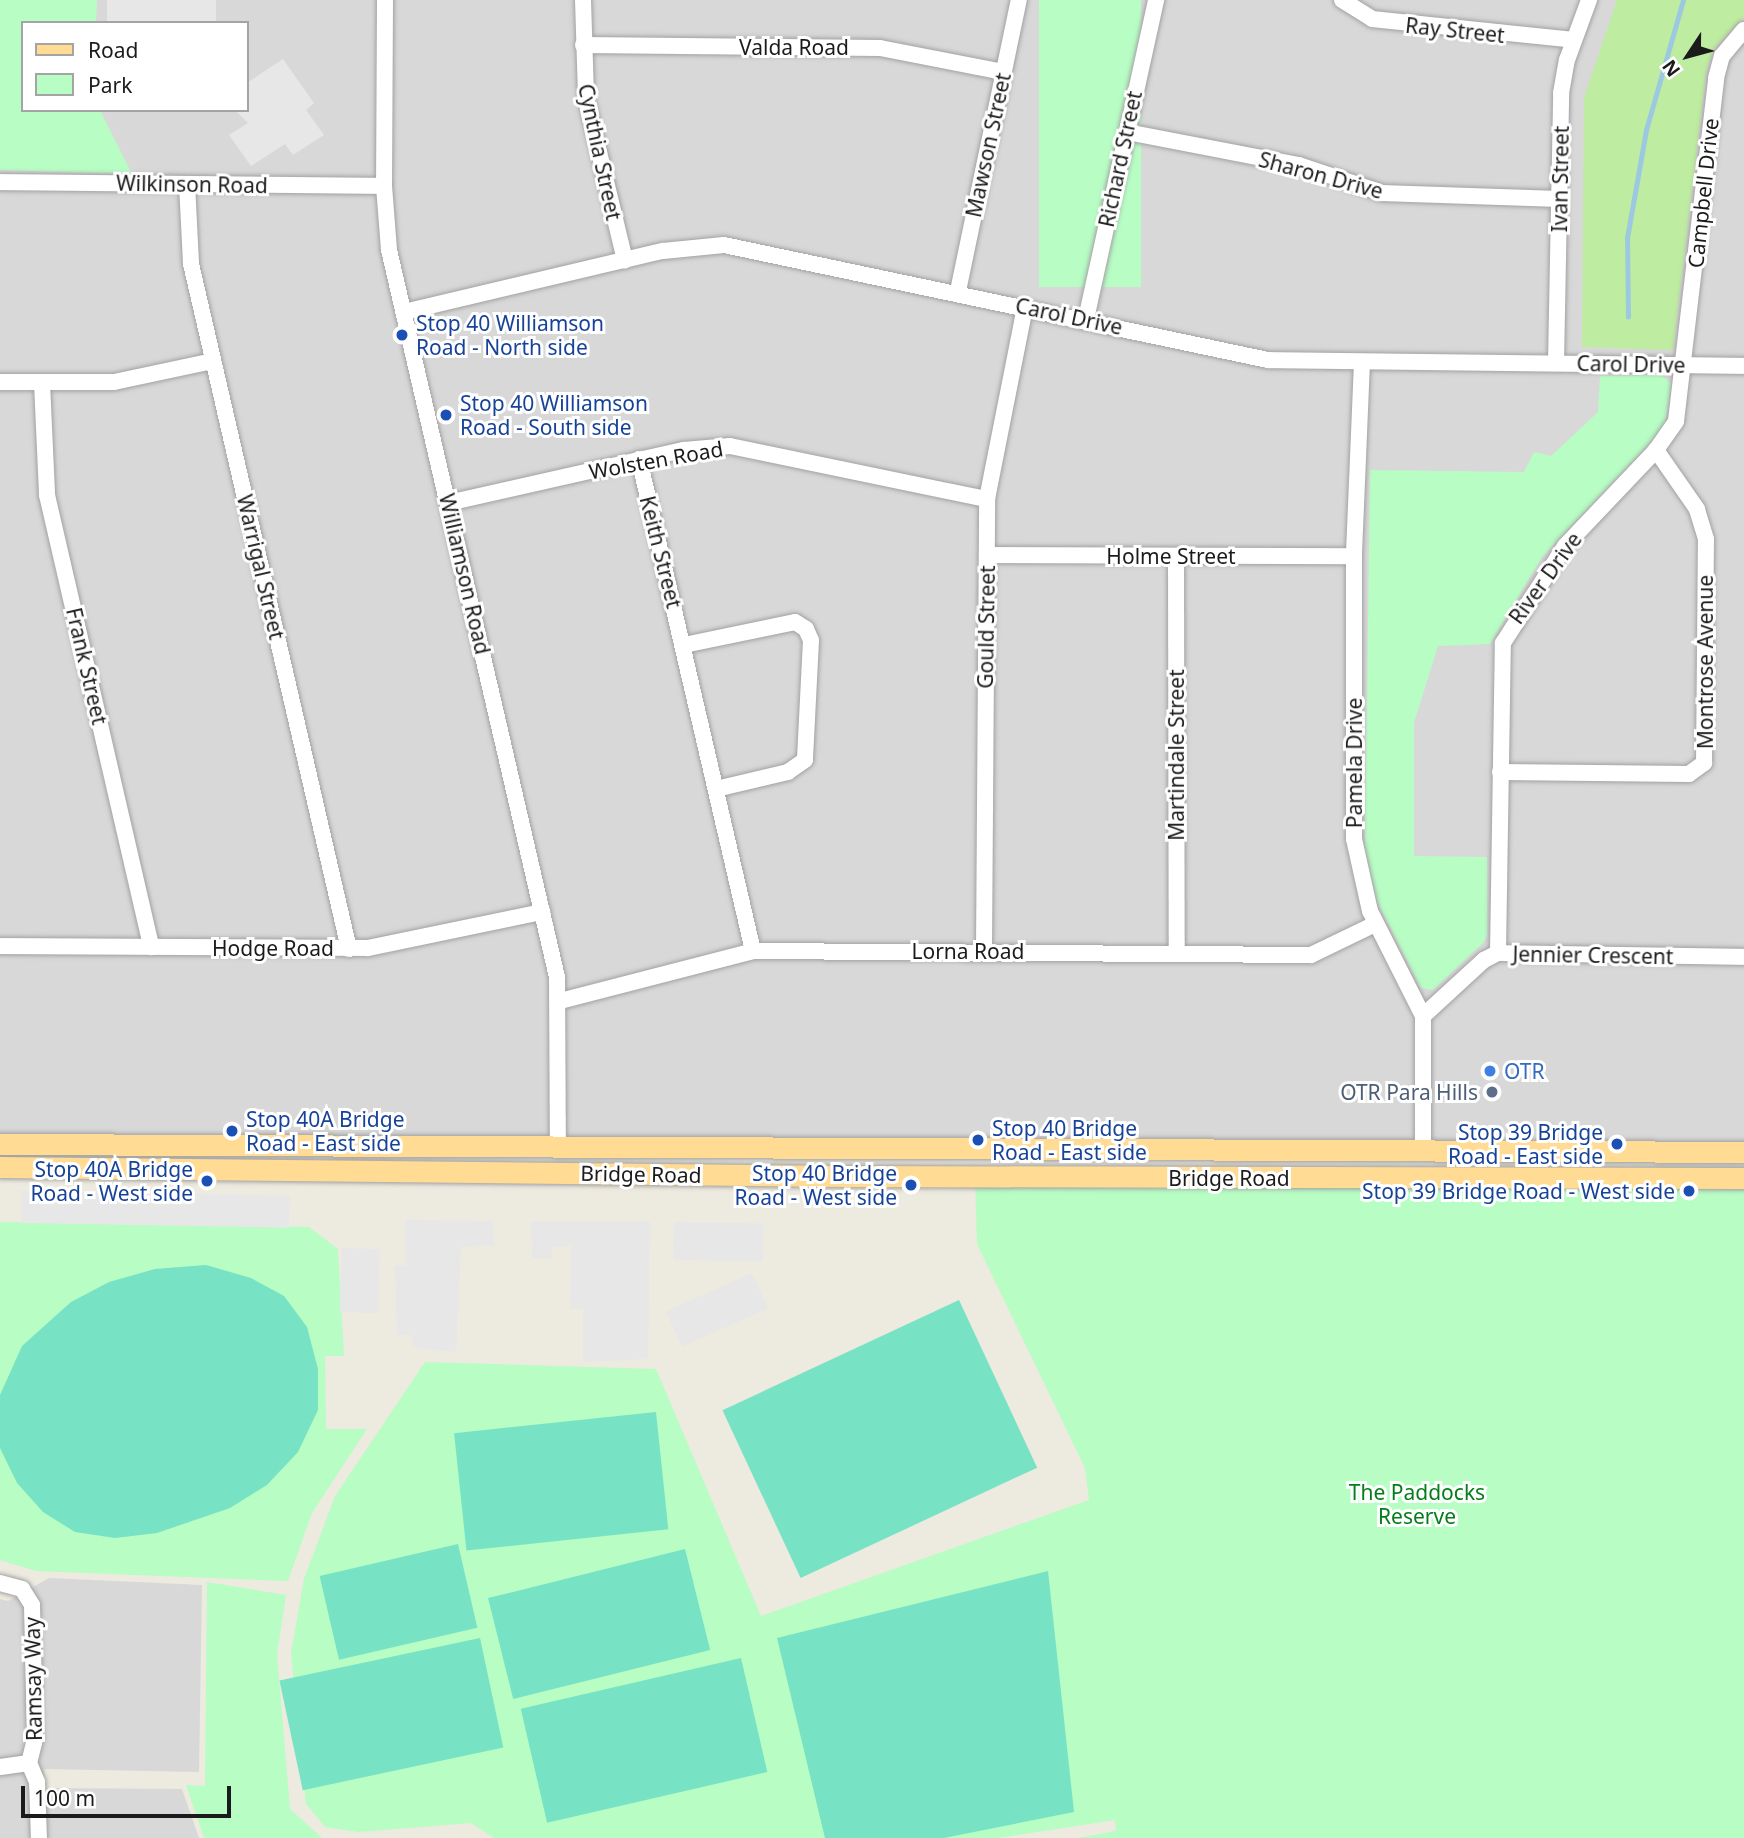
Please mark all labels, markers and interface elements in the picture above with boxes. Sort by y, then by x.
street label: Ray Street [1404,12,1506,48]
legend [21,21,248,112]
north arrow [1653,21,1723,91]
street label: Valda Road [739,34,849,60]
text: Road [88,36,138,64]
text: N [1656,54,1686,82]
street label: Mawson Street [960,70,1016,220]
text: Park [88,71,132,99]
street label: Cynthia Street [573,81,627,223]
street label: Richard Street [1093,89,1147,229]
street label: Campbell Drive [1683,117,1723,269]
street label: Ivan Street [1546,125,1574,233]
street label: Sharon Drive [1256,146,1386,204]
street label: Wilkinson Road [116,170,268,198]
street label: Carol Drive [1013,292,1125,340]
place label: Stop 40 Williamson Road - North side [416,310,604,360]
marker: Stop 40 Williamson Road - North side [394,327,410,343]
street label: Carol Drive [1576,350,1686,378]
place label: Stop 40 Williamson Road - South side [460,390,648,440]
marker: Stop 40 Williamson Road - South side [438,407,454,423]
street label: Wolsten Road [587,436,725,484]
street label: Williamson Road [434,491,496,657]
street label: Warrigal Street [232,492,290,642]
street label: Keith Street [635,493,687,611]
street label: River Drive [1503,527,1587,629]
street label: Holme Street [1106,543,1236,569]
street label: Gould Street [972,565,1000,689]
street label: Montrose Avenue [1692,575,1718,749]
street label: Frank Street [61,605,113,727]
street label: Martindale Street [1163,669,1189,841]
street label: Pamela Drive [1341,698,1367,828]
street label: Hodge Road [212,935,334,961]
street label: Lorna Road [911,938,1025,964]
street label: Jennier Crescent [1512,941,1674,969]
place label: OTR [1504,1058,1545,1084]
marker: OTR [1482,1063,1498,1079]
place label: OTR Para Hills [1340,1079,1478,1105]
marker: OTR Para Hills [1484,1084,1500,1100]
place label: Stop 40A Bridge Road - East side [246,1106,405,1156]
place label: Stop 40 Bridge Road - East side [992,1115,1147,1165]
place label: Stop 39 Bridge Road - East side [1448,1119,1603,1169]
marker: Stop 40A Bridge Road - East side [224,1123,240,1139]
marker: Stop 40 Bridge Road - East side [970,1132,986,1148]
marker: Stop 39 Bridge Road - East side [1609,1136,1625,1152]
place label: Stop 40A Bridge Road - West side [31,1156,193,1206]
street label: Bridge Road [580,1160,702,1188]
place label: Stop 40 Bridge Road - West side [735,1160,897,1210]
street label: Bridge Road [1168,1165,1290,1191]
marker: Stop 40A Bridge Road - West side [199,1173,215,1189]
marker: Stop 40 Bridge Road - West side [903,1177,919,1193]
place label: Stop 39 Bridge Road - West side [1362,1178,1675,1204]
marker: Stop 39 Bridge Road - West side [1681,1183,1697,1199]
park label: The Paddocks Reserve [1349,1479,1485,1529]
street label: Ramsay Way [19,1617,47,1741]
scale bar [24,1772,234,1816]
text: 100 m [34,1784,95,1812]

